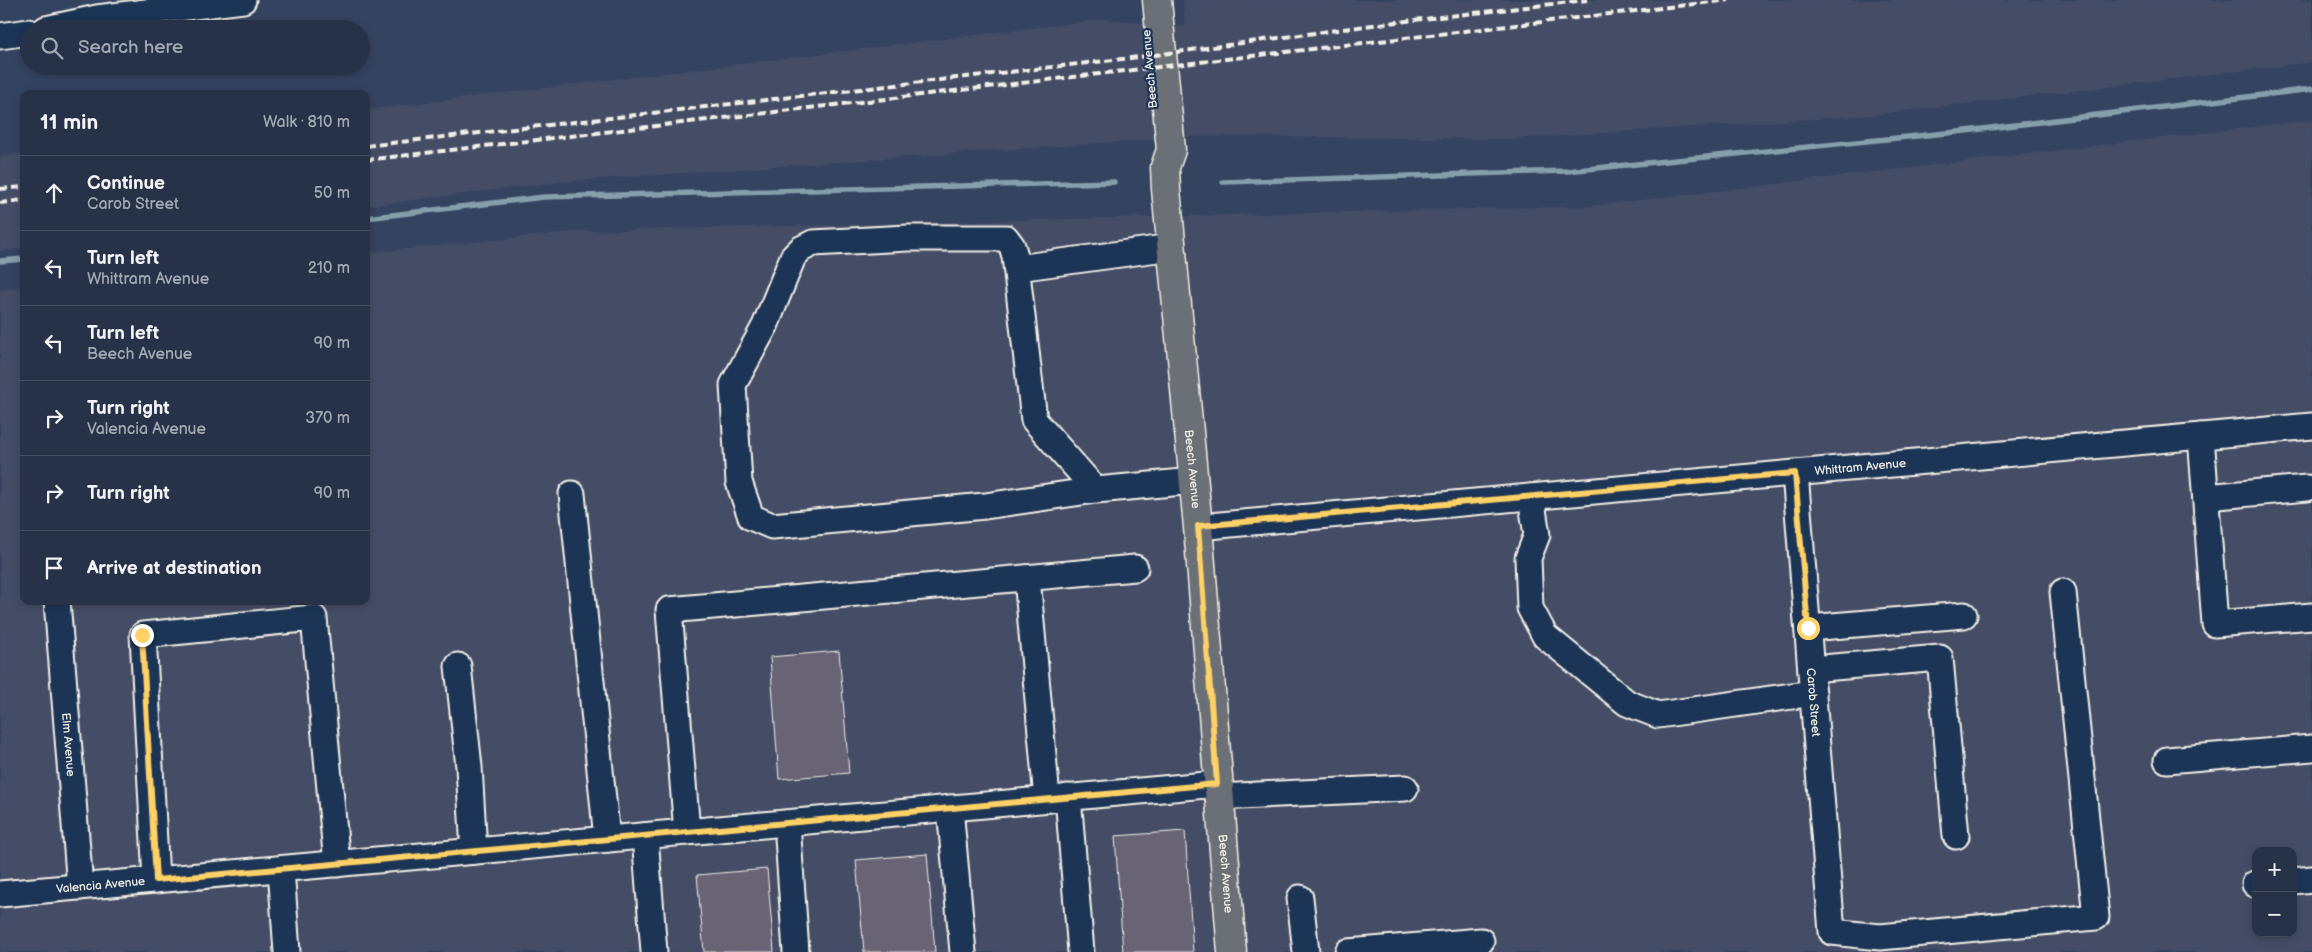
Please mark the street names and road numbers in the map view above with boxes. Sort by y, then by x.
street label: Beech Avenue [1139,29,1161,109]
street label: Beech Avenue [1181,429,1204,509]
street label: Whittram Avenue [1814,455,1907,479]
street label: Carob Street [1803,667,1824,738]
street label: Elm Avenue [58,712,79,777]
street label: Beech Avenue [1215,834,1236,914]
street label: Valencia Avenue [55,873,146,896]

